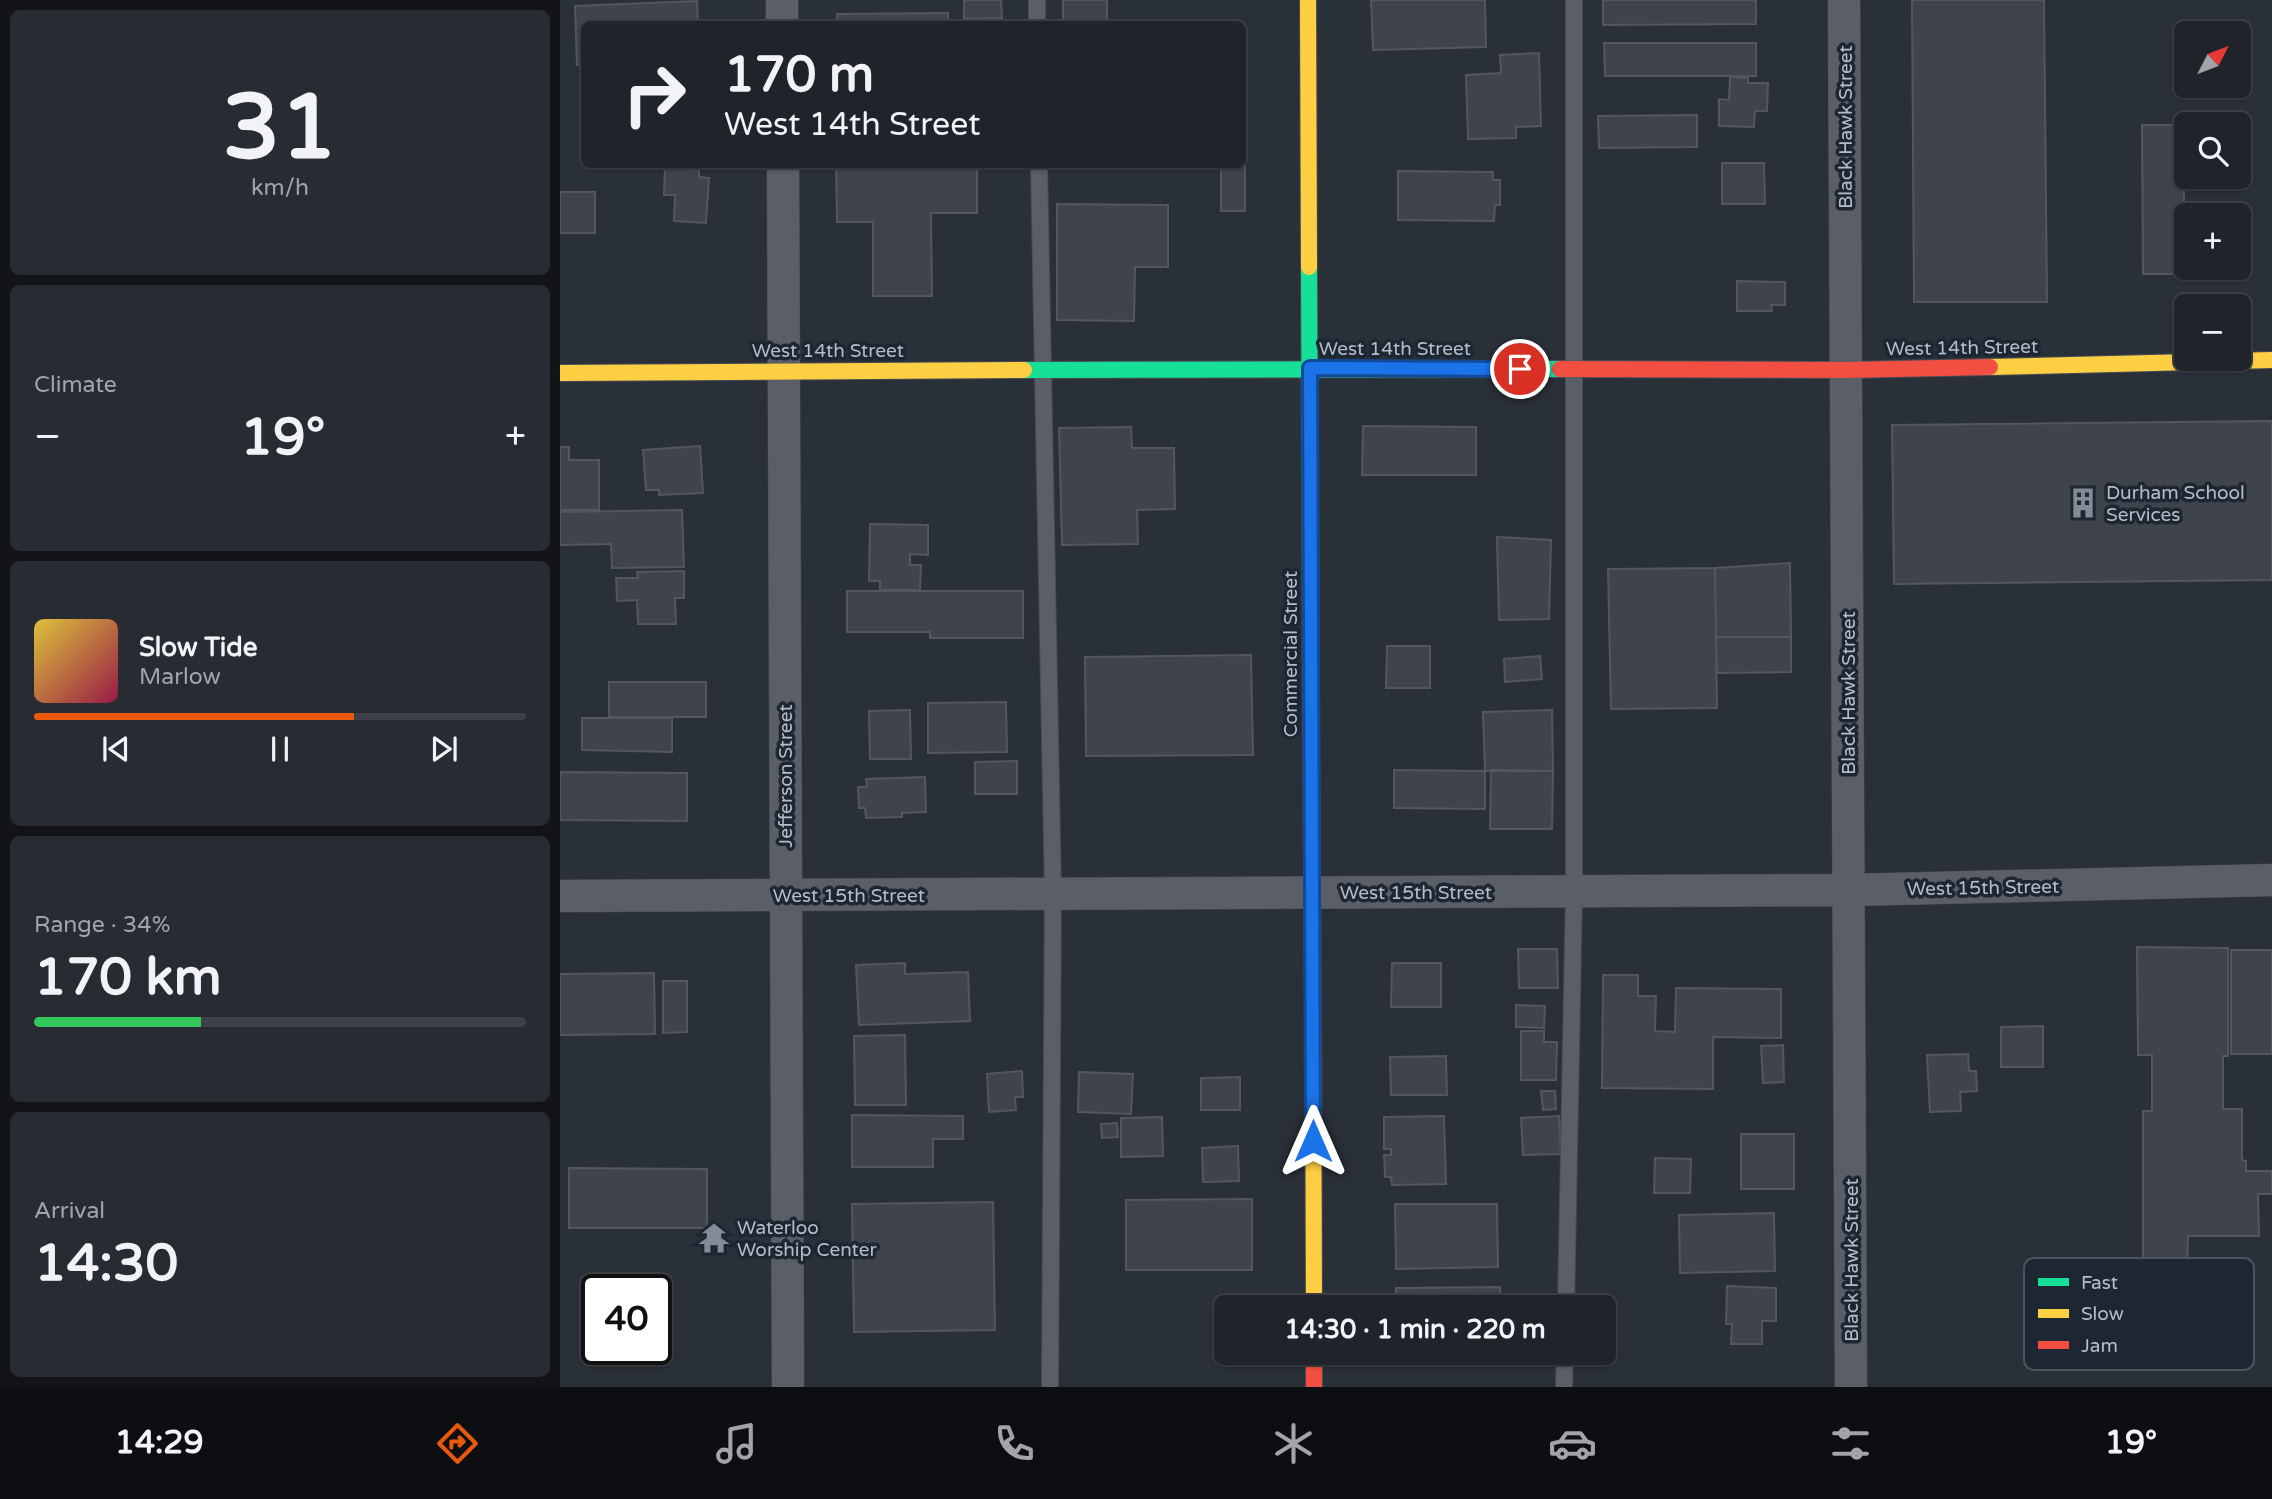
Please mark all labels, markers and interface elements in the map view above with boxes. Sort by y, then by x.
north arrow [2174,21,2250,98]
map controls [2174,21,2251,371]
street label: Black Hawk Street [1835,45,1857,209]
text: 170 m [724,46,874,105]
icon: right [609,49,700,140]
text: 31 [223,73,337,183]
text: West 14th Street [724,106,980,144]
button: search [2174,112,2251,189]
text: km/h [251,174,309,202]
button: + [2174,203,2251,280]
button: − [2174,294,2251,371]
street label: West 14th Street [1886,336,2038,360]
street label: West 14th Street [1319,338,1471,360]
pin [1490,339,1550,399]
street label: West 14th Street [752,340,904,362]
icon: arrive [1501,350,1539,388]
text: Climate [34,371,117,399]
text: 19° [240,406,325,469]
text: − [34,414,61,460]
text: + [505,414,526,460]
place label: Durham School Services [2106,482,2245,526]
building icon: Durham School Services [2066,486,2100,520]
street label: Commercial Street [1280,571,1302,737]
street label: Black Hawk Street [1838,611,1860,775]
text: Slow Tide [139,632,257,663]
text: Marlow [139,663,221,691]
street label: Jefferson Street [775,704,797,848]
icon: previous [97,730,135,768]
icon: pause [261,730,299,768]
icon: next [425,730,463,768]
street label: West 15th Street [1907,876,2059,900]
street label: West 15th Street [1340,882,1492,904]
street label: West 15th Street [773,885,925,907]
text: Range · 34% [34,911,170,939]
text: 170 km [34,946,222,1009]
position arrow [1276,1104,1350,1178]
street label: Black Hawk Street [1841,1178,1863,1342]
text: Arrival [34,1197,105,1225]
place label: Waterloo Worship Center [737,1217,877,1261]
temple icon: Waterloo Worship Center [697,1221,731,1255]
text: 14:30 [34,1232,178,1295]
legend [2024,1258,2254,1370]
text: Fast [2081,1272,2118,1294]
speed limit sign: 40 [581,1274,672,1365]
text: Slow [2081,1303,2124,1325]
text: 14:30 · 1 min · 220 m [1284,1314,1546,1345]
text: Jam [2081,1335,2118,1357]
icon: directions [433,1419,482,1468]
icon: music [712,1419,761,1468]
icon: phone [990,1419,1039,1468]
icon: climate [1269,1419,1318,1468]
icon: car [1548,1419,1597,1468]
icon: filters [1826,1419,1875,1468]
text: 14:29 [115,1424,204,1462]
text: 19° [2105,1424,2157,1462]

